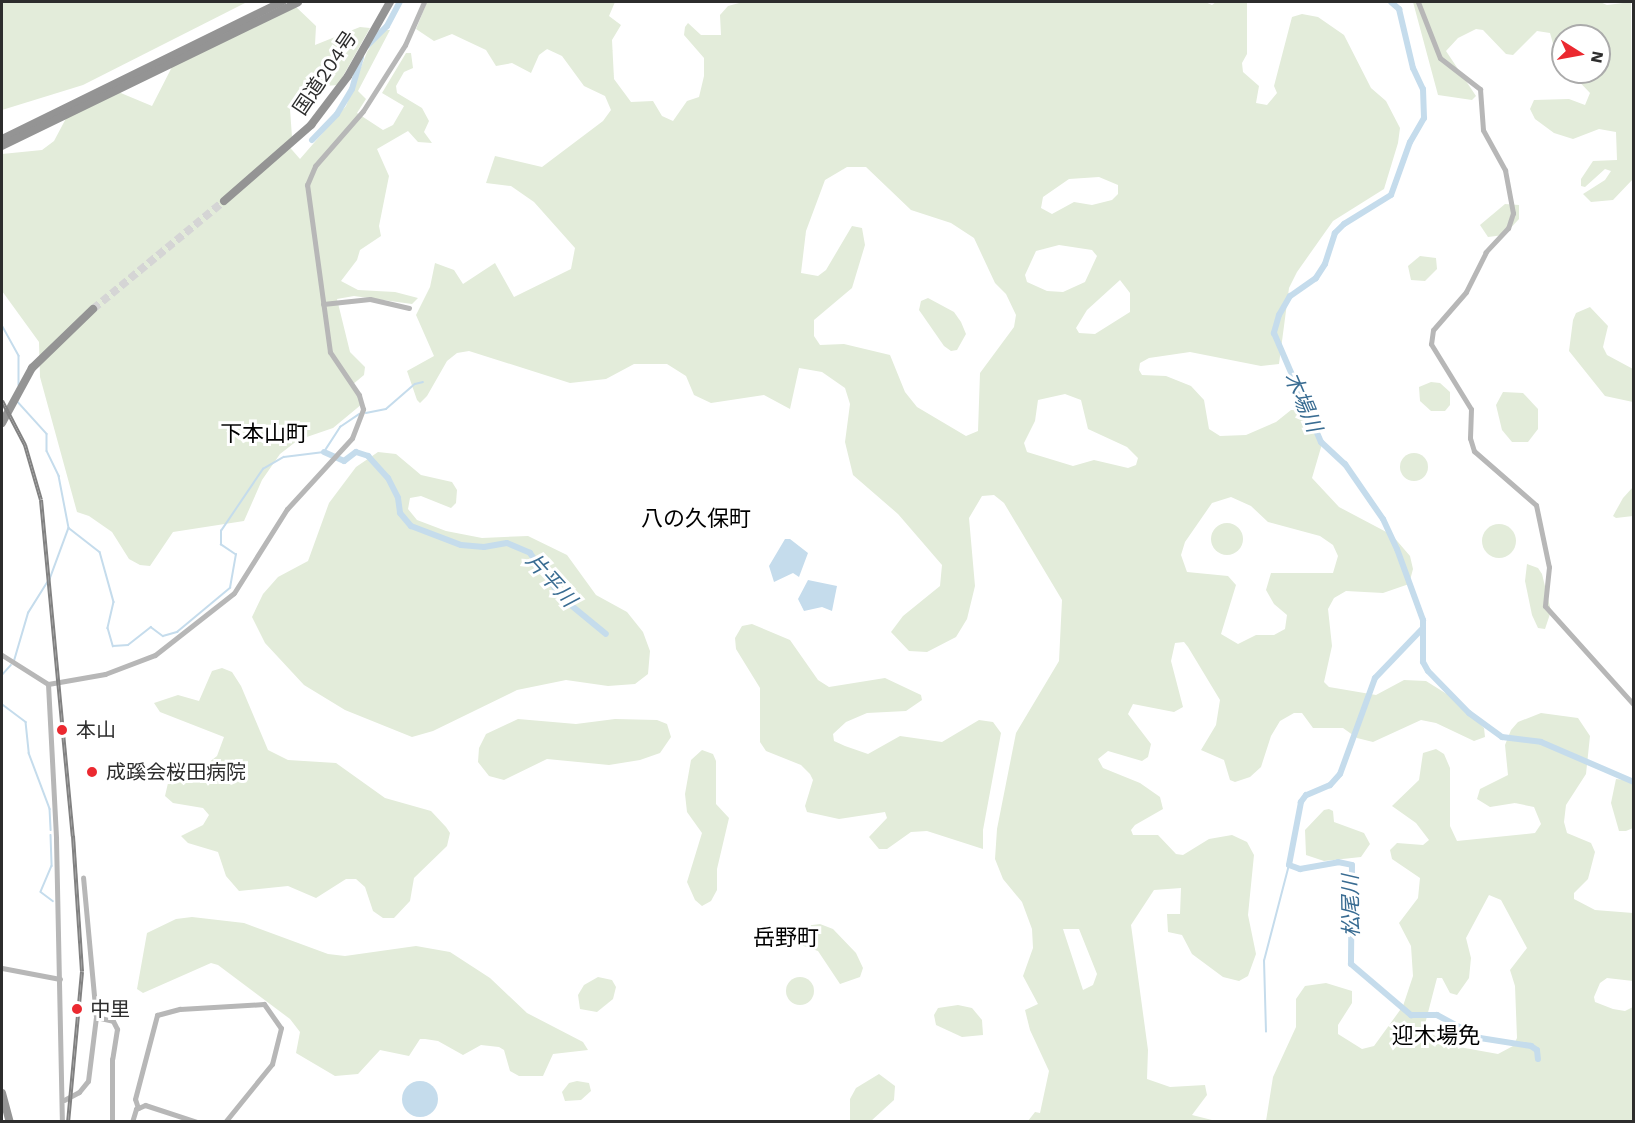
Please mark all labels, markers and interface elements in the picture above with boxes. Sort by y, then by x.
north arrow [1551,24,1611,84]
street label: 国道204号 [288,26,362,120]
text: N [1587,50,1608,65]
water label: 木場川 [1279,368,1327,436]
district label: 下本山町 [220,421,308,447]
district label: 八の久保町 [641,506,751,532]
water label: 片平川 [521,548,581,612]
place label: 本山 [76,718,116,742]
marker: 本山 [53,721,71,739]
place label: 成蹊会桜田病院 [106,760,246,784]
marker: 成蹊会桜田病院 [83,763,101,781]
water label: 松尾川 [1338,874,1364,938]
district label: 岳野町 [753,925,819,951]
place label: 中里 [90,997,130,1021]
marker: 中里 [68,1000,86,1018]
district label: 迎木場免 [1392,1023,1480,1049]

